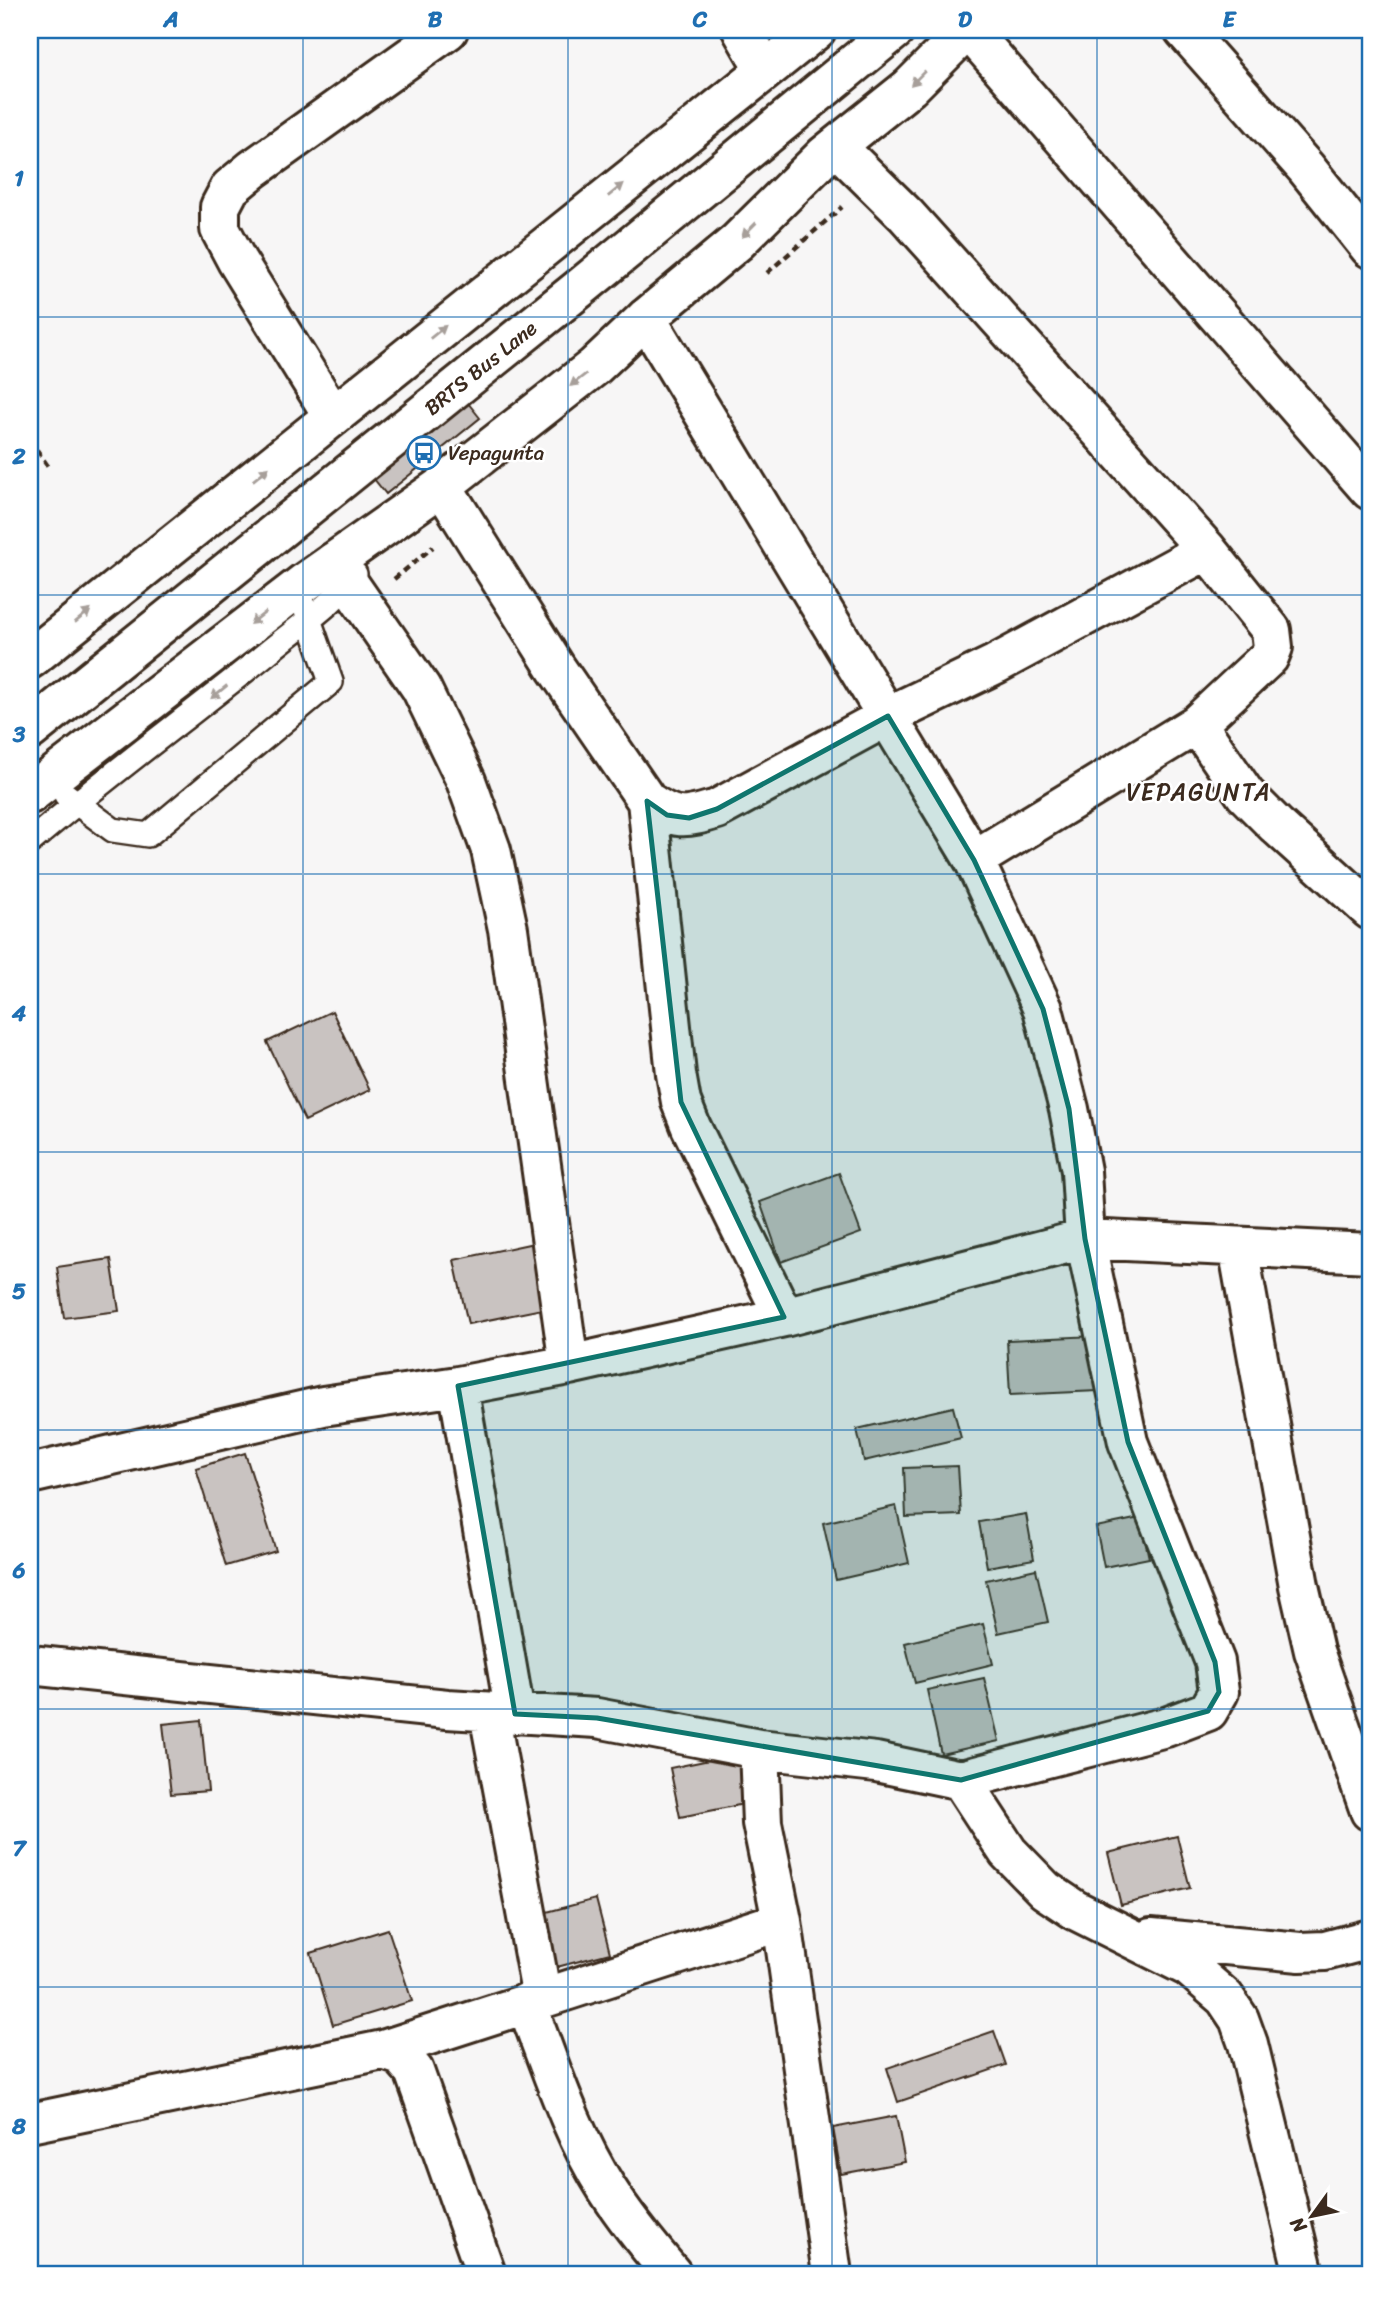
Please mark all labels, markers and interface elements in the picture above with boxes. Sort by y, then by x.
text: A [162,0,179,40]
text: B [428,0,443,40]
text: C [692,0,708,40]
text: D [958,0,973,40]
text: E [1223,0,1238,40]
one-way arrow [911,69,927,86]
text: 1 [14,158,24,199]
one-way arrow [607,183,625,198]
one-way arrow [741,221,758,238]
street label: BRTS Bus Lane [415,310,546,426]
one-way arrow [430,325,447,340]
one-way arrow [570,372,588,387]
bus stop icon: Vepagunta [405,434,443,472]
place label: Vepagunta [448,434,545,472]
text: 2 [11,436,26,477]
one-way arrow [251,467,269,482]
one-way arrow [74,609,92,624]
one-way arrow [250,610,268,625]
one-way arrow [211,684,228,699]
text: 3 [12,714,26,755]
district label: VEPAGUNTA [1126,771,1272,813]
text: 4 [11,993,27,1034]
text: 5 [12,1271,26,1312]
text: 6 [11,1550,26,1591]
text: 7 [12,1828,27,1869]
text: 8 [11,2106,26,2147]
north arrow [1278,2182,1348,2252]
text: N [1280,2210,1316,2240]

